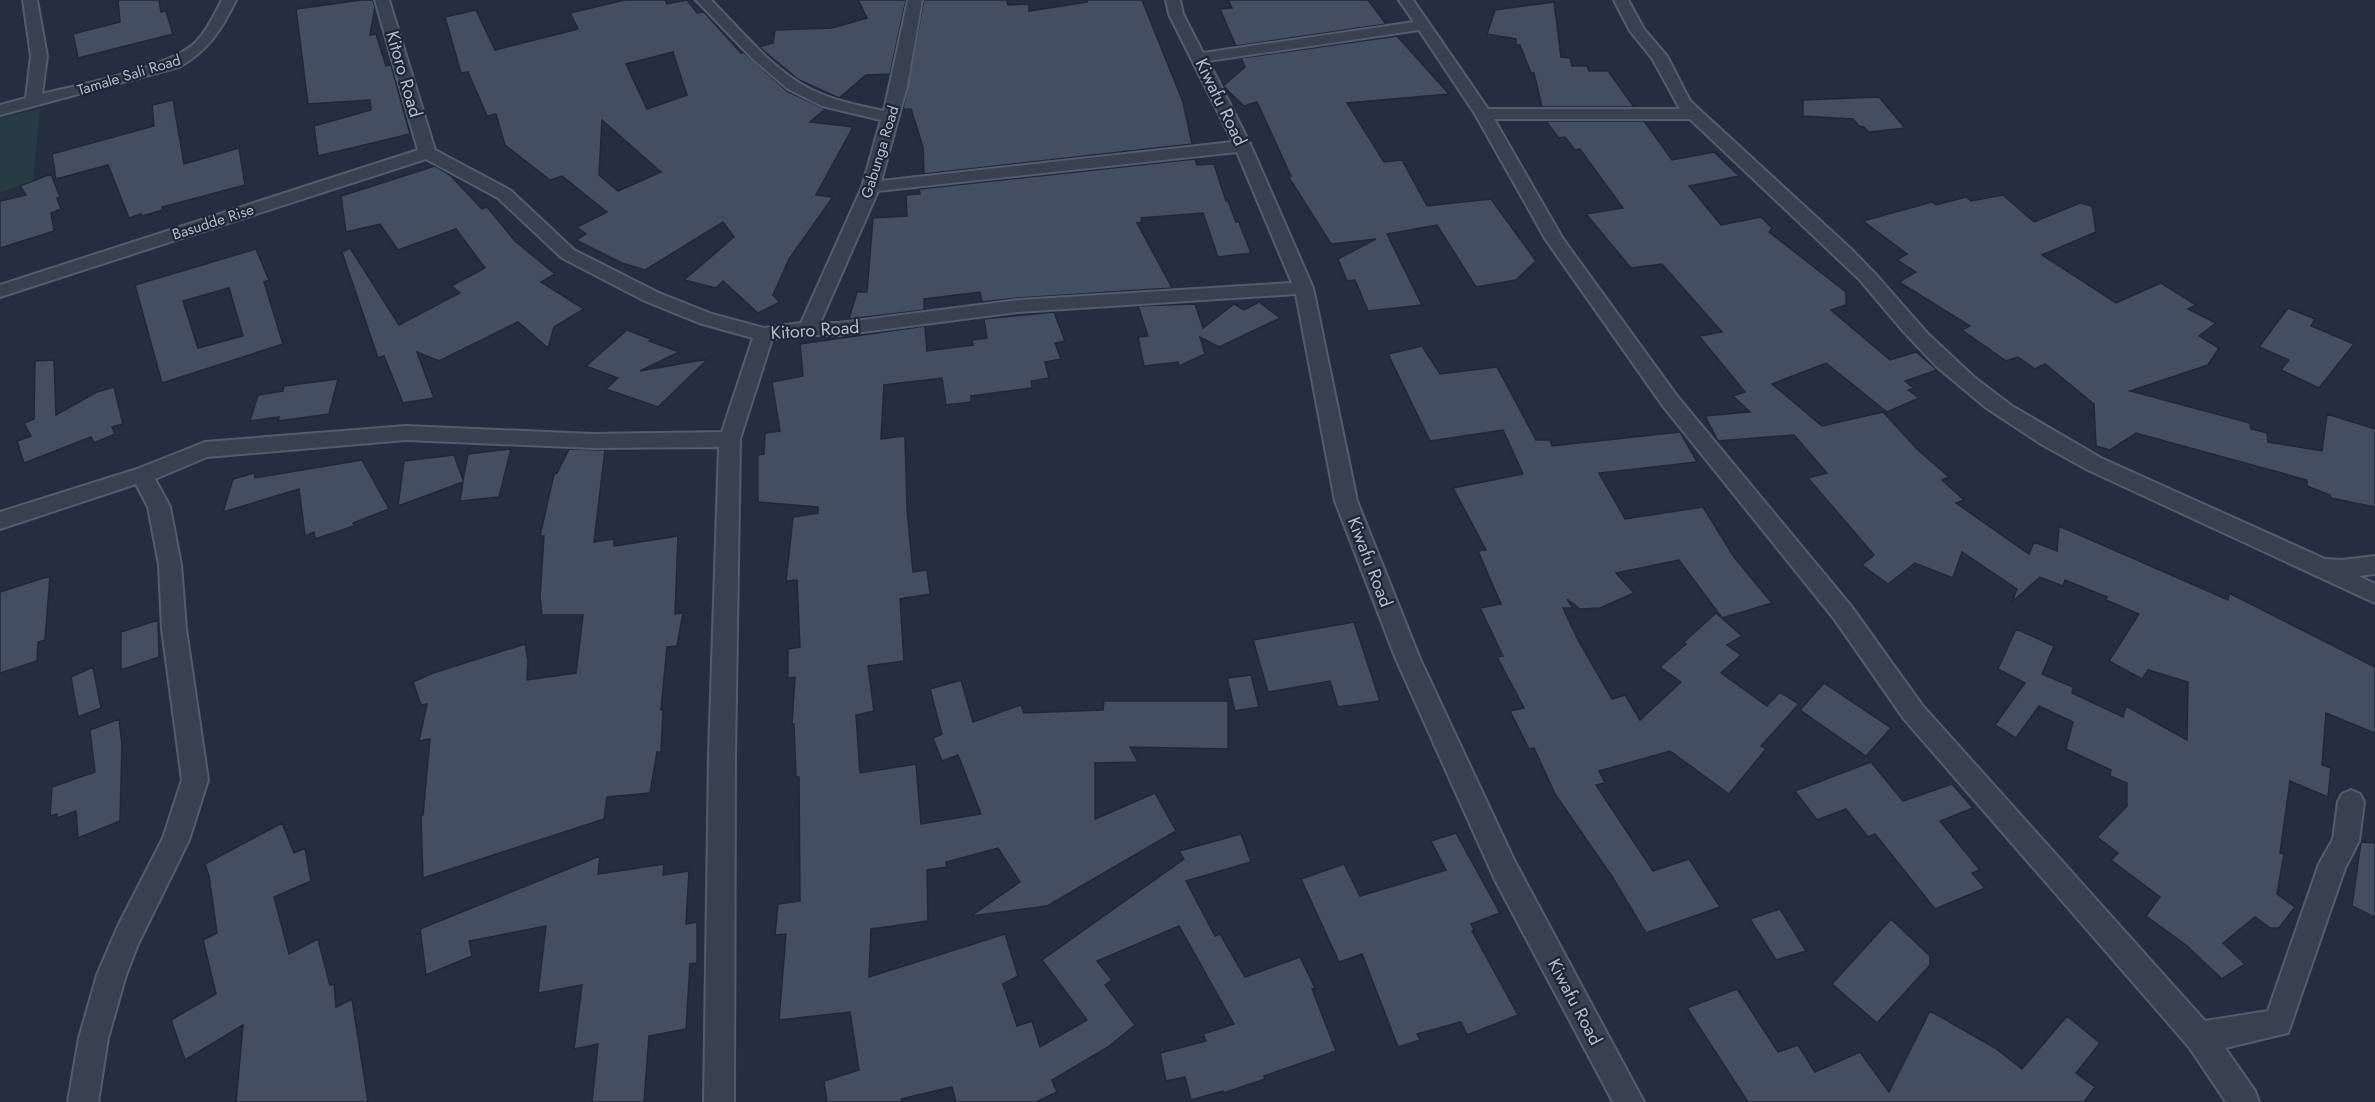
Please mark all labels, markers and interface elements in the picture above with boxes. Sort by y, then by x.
street label: Kitoro Road [379,28,429,120]
street label: Tamale Sali Road [75,49,183,101]
street label: Kiwafu Road [1189,54,1253,150]
street label: Gabunga Road [855,103,905,201]
street label: Basudde Rise [169,198,257,246]
street label: Kitoro Road [770,314,860,346]
street label: Kiwafu Road [1341,513,1399,611]
street label: Kiwafu Road [1541,954,1609,1050]

